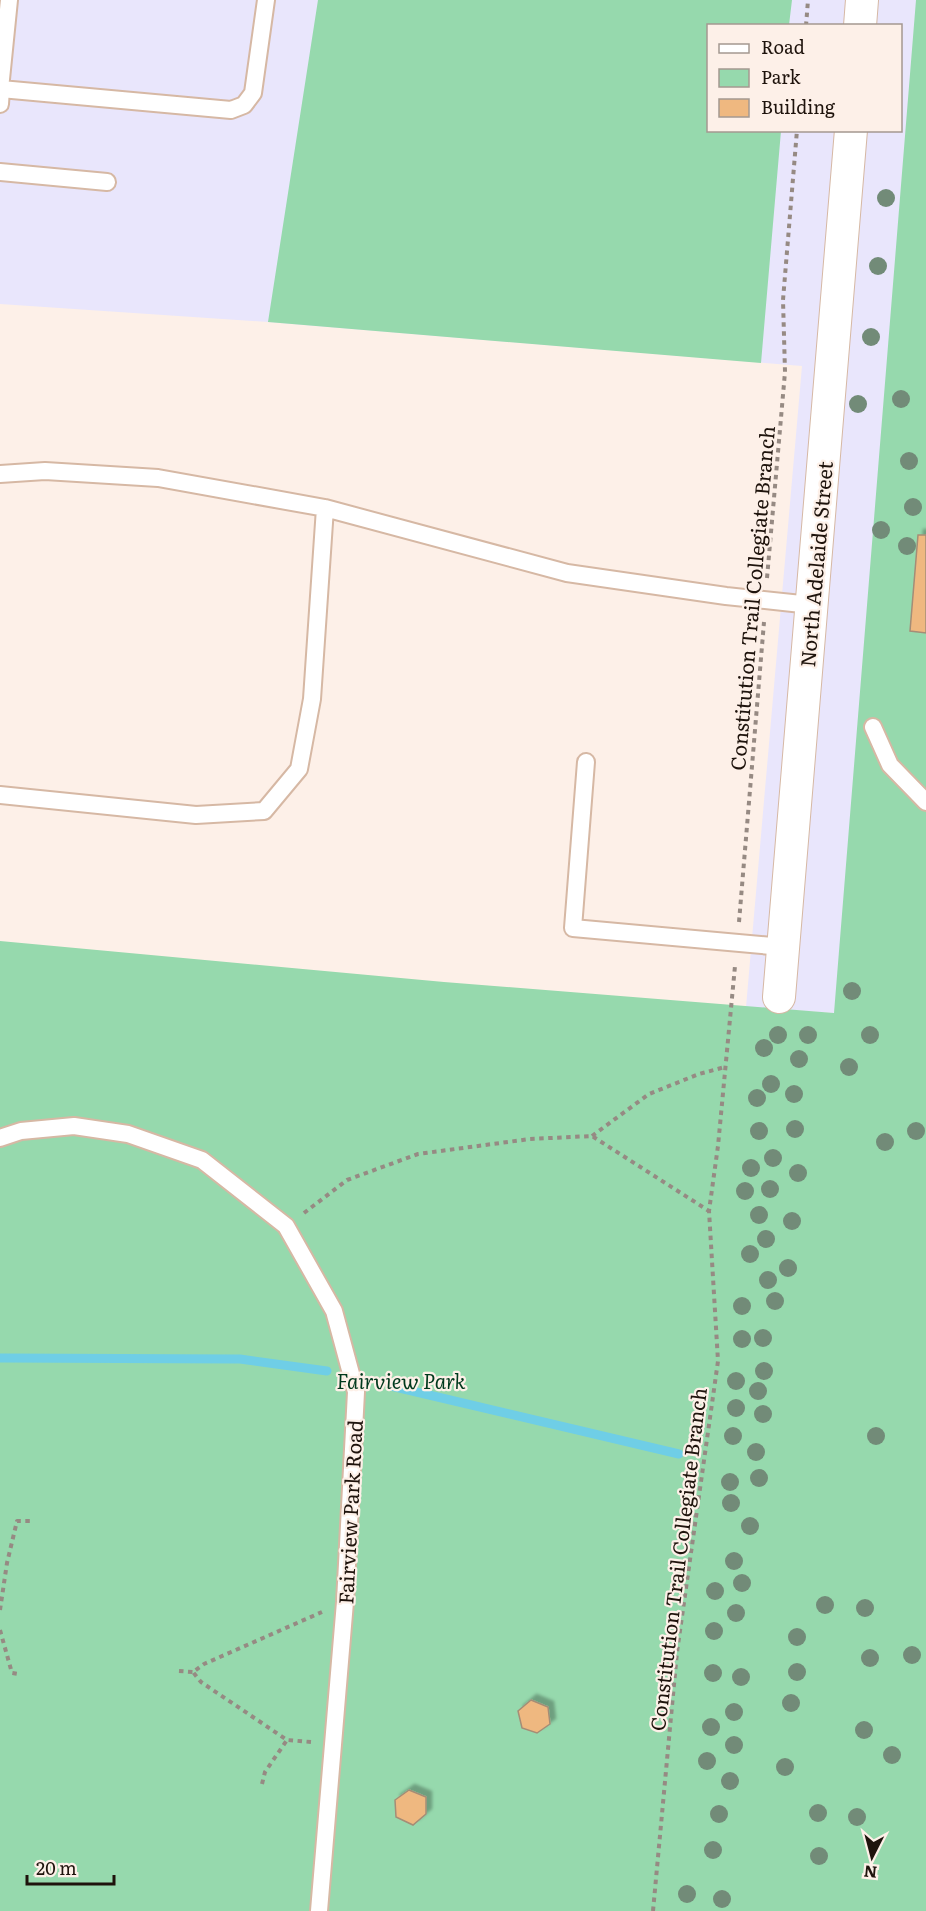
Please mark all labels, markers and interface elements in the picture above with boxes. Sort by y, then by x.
legend [707,24,902,132]
text: Road [761,33,805,60]
text: Park [761,63,802,90]
text: Building [761,93,836,120]
street label: Constitution Trail Collegiate Branch [721,425,781,771]
street label: North Adelaide Street [791,460,839,668]
park label: Fairview Park [336,1365,466,1395]
street label: Constitution Trail Collegiate Branch [641,1386,713,1732]
street label: Fairview Park Road [329,1419,369,1605]
north arrow [842,1827,902,1887]
scale bar [27,1848,114,1886]
text: 20 m [36,1854,77,1881]
text: N [862,1860,878,1886]

